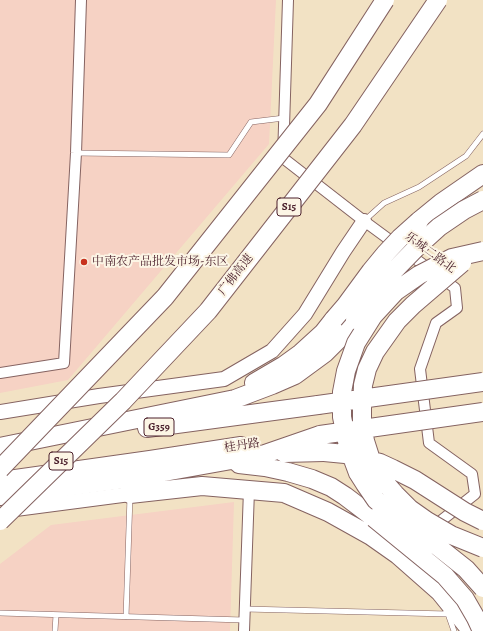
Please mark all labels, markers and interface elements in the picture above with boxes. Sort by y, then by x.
road number: S15 [277,198,301,216]
street label: 乐城二路北 [401,230,459,276]
street label: 广佛高速 [216,252,256,298]
place label: 中南农产品批发市场-东区 [92,255,229,269]
marker: 中南农产品批发市场-东区 [79,257,89,267]
road number: G359 [144,418,174,436]
street label: 桂丹路 [223,436,261,456]
road number: S15 [49,452,73,470]

